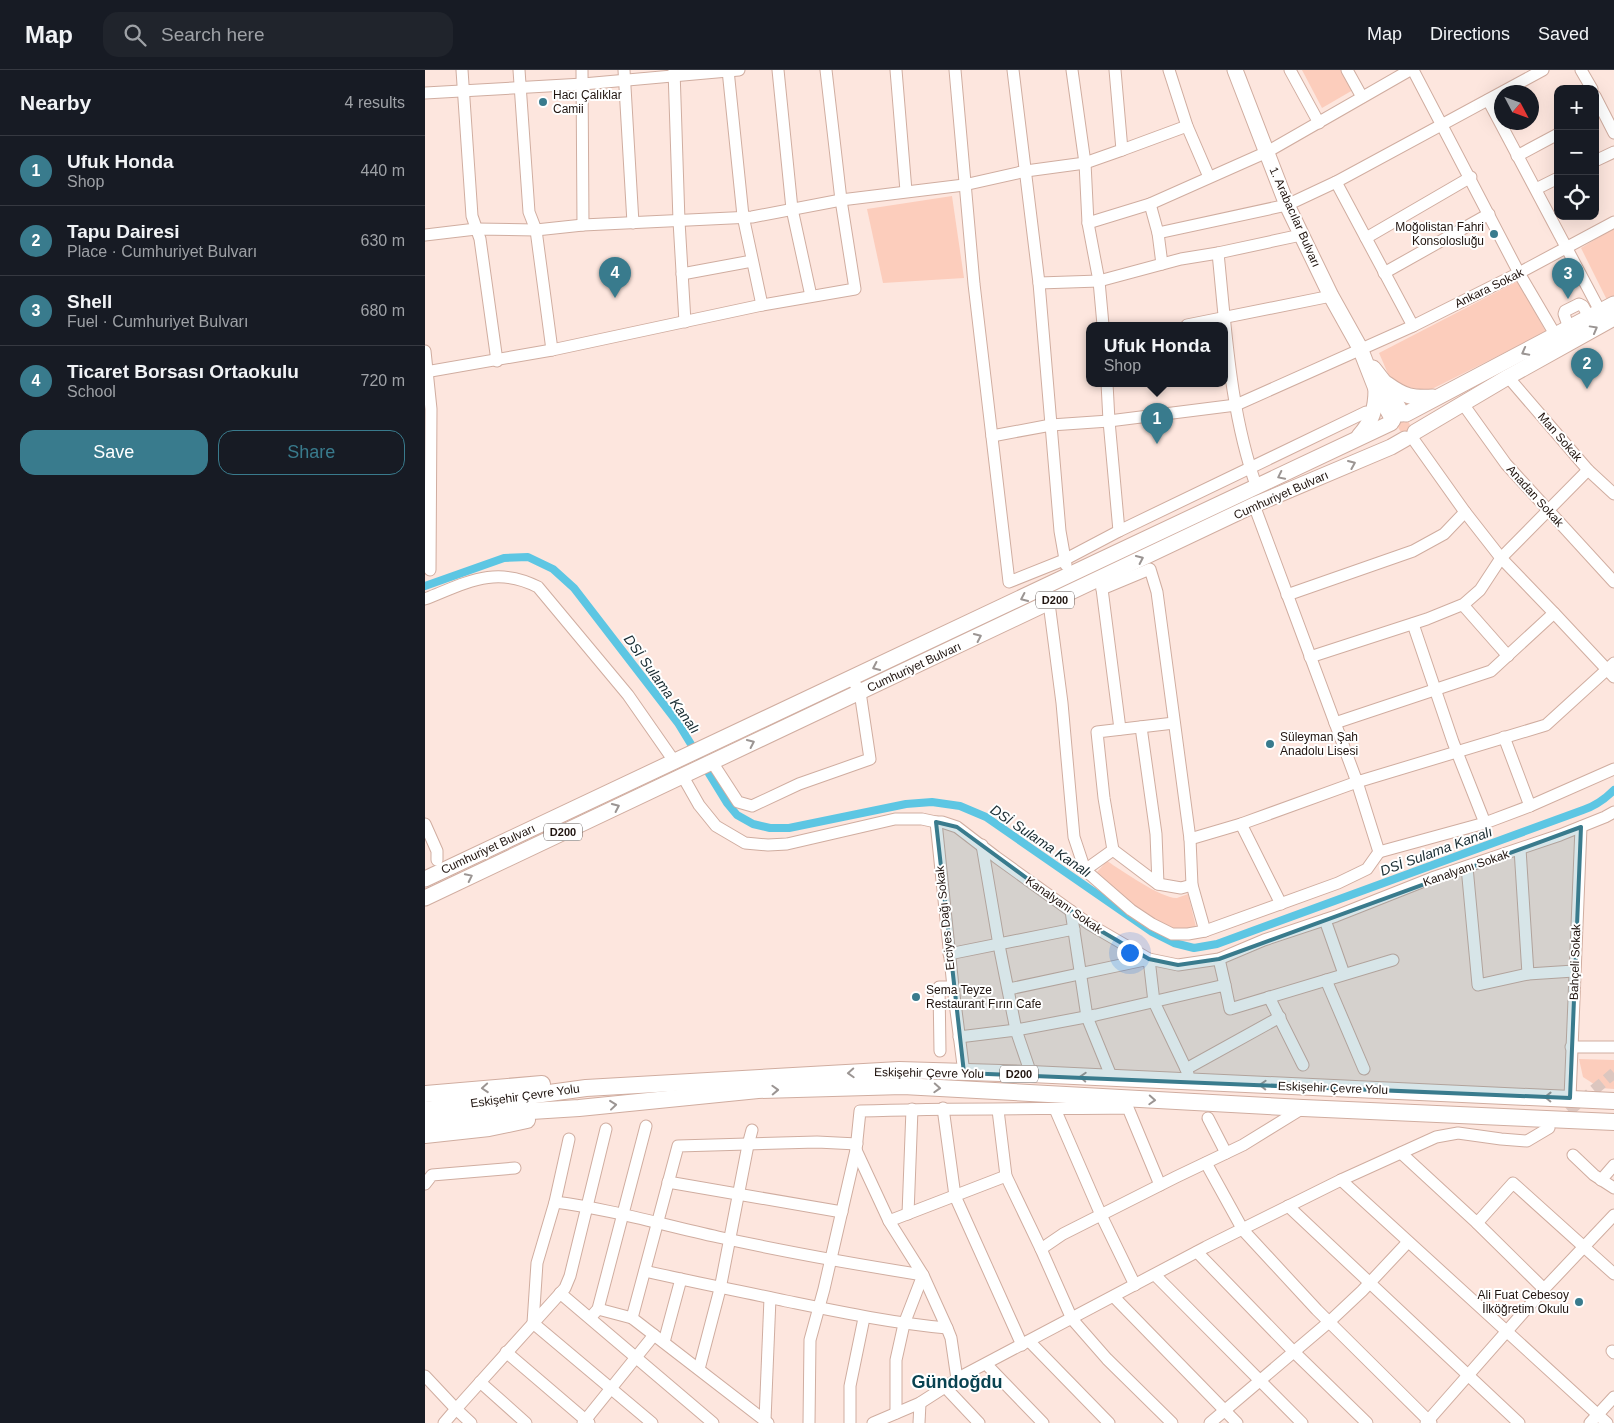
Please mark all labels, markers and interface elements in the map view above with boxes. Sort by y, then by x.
search box [103,12,453,57]
text: Map [25,21,73,48]
icon: search [121,21,149,49]
text: Search here [161,24,265,45]
text: Map [1367,24,1402,44]
text: Directions [1430,24,1510,44]
text: Saved [1538,24,1589,44]
north arrow [1494,85,1539,130]
map controls [1554,85,1599,220]
button: + [1554,85,1599,130]
place label: Hacı Çalıklar Camii [553,88,622,116]
text: Nearby [20,91,91,114]
text: 4 results [345,94,405,111]
marker: Hacı Çalıklar Camii [537,96,549,108]
button: − [1554,130,1599,175]
text: Ufuk Honda [67,151,174,172]
text: 1 [32,162,40,179]
text: 440 m [361,162,405,179]
street label: 1. Arabacılar Bulvarı [1267,165,1323,269]
text: Shop [67,173,104,190]
button: locate [1554,175,1599,220]
place label: Moğolistan Fahri Konsolosluğu [1395,220,1484,248]
text: Tapu Dairesi [67,221,180,242]
marker: Moğolistan Fahri Konsolosluğu [1488,228,1500,240]
text: 2 [32,232,40,249]
text: 630 m [361,232,405,249]
text: Place · Cumhuriyet Bulvarı [67,243,257,260]
pin: 4 [599,257,631,298]
pin: 3 [1552,258,1584,299]
street label: Ankara Sokak [1452,265,1527,311]
text: Shell [67,291,112,312]
text: 3 [32,302,40,319]
text: 680 m [361,302,405,319]
text: Fuel · Cumhuriyet Bulvarı [67,313,248,330]
popup [1086,322,1228,387]
one-way arrow [1588,326,1597,336]
text: Ufuk Honda [1104,335,1210,356]
one-way arrow [1521,346,1530,356]
pin: 2 [1571,348,1603,389]
text: Shop [1104,357,1141,374]
text: Ticaret Borsası Ortaokulu [67,361,299,382]
text: 4 [32,372,40,389]
text: 720 m [361,372,405,389]
text: School [67,383,116,400]
pin: 1 [1141,403,1173,444]
street label: Man Sokak [1535,410,1586,465]
button: Save [20,430,208,475]
button: Share [218,430,405,475]
one-way arrow [1347,459,1356,470]
street label: Anadan Sokak [1504,462,1567,530]
street label: Cumhuriyet Bulvarı [1232,468,1330,522]
one-way arrow [1277,470,1286,480]
one-way arrow [1135,555,1144,566]
one-way arrow [1020,592,1029,602]
road number: D200 [1036,592,1074,608]
water label: DSİ Sulama Kanalı [621,631,703,737]
one-way arrow [972,633,981,643]
street label: Cumhuriyet Bulvarı [865,639,963,695]
one-way arrow [873,661,882,671]
place label: Süleyman Şah Anadolu Lisesi [1280,730,1358,758]
marker: Süleyman Şah Anadolu Lisesi [1264,738,1276,750]
one-way arrow [746,739,755,749]
water label: DSİ Sulama Kanalı [987,801,1095,881]
one-way arrow [610,803,619,813]
street label: Cumhuriyet Bulvarı [439,821,537,877]
water label: DSİ Sulama Kanalı [1378,823,1494,879]
road number: D200 [544,824,582,840]
street label: Kanalyanı Sokak [1421,846,1512,889]
street label: Erciyes Dağı Sokak [932,864,957,971]
one-way arrow [464,872,473,883]
street label: Kanalyanı Sokak [1023,873,1106,937]
street label: Bahçeli Sokak [1567,923,1583,1000]
your location [1117,940,1143,966]
place label: Sema Teyze Restaurant Fırın Cafe [926,983,1042,1011]
marker: Sema Teyze Restaurant Fırın Cafe [910,991,922,1003]
street label: Eskişehir Çevre Yolu [874,1065,984,1081]
road number: D200 [1000,1066,1038,1082]
one-way arrow [847,1067,855,1078]
one-way arrow [1079,1072,1087,1083]
street label: Eskişehir Çevre Yolu [1278,1079,1388,1097]
one-way arrow [1259,1080,1267,1091]
street label: Eskişehir Çevre Yolu [470,1081,580,1111]
one-way arrow [933,1082,941,1093]
one-way arrow [481,1083,489,1094]
one-way arrow [771,1084,779,1095]
one-way arrow [1544,1092,1552,1103]
one-way arrow [1148,1094,1156,1105]
one-way arrow [609,1100,617,1111]
place label: Ali Fuat Cebesoy İlköğretim Okulu [1478,1288,1569,1316]
marker: Ali Fuat Cebesoy İlköğretim Okulu [1573,1296,1585,1308]
district label: Gündoğdu [912,1372,1002,1392]

